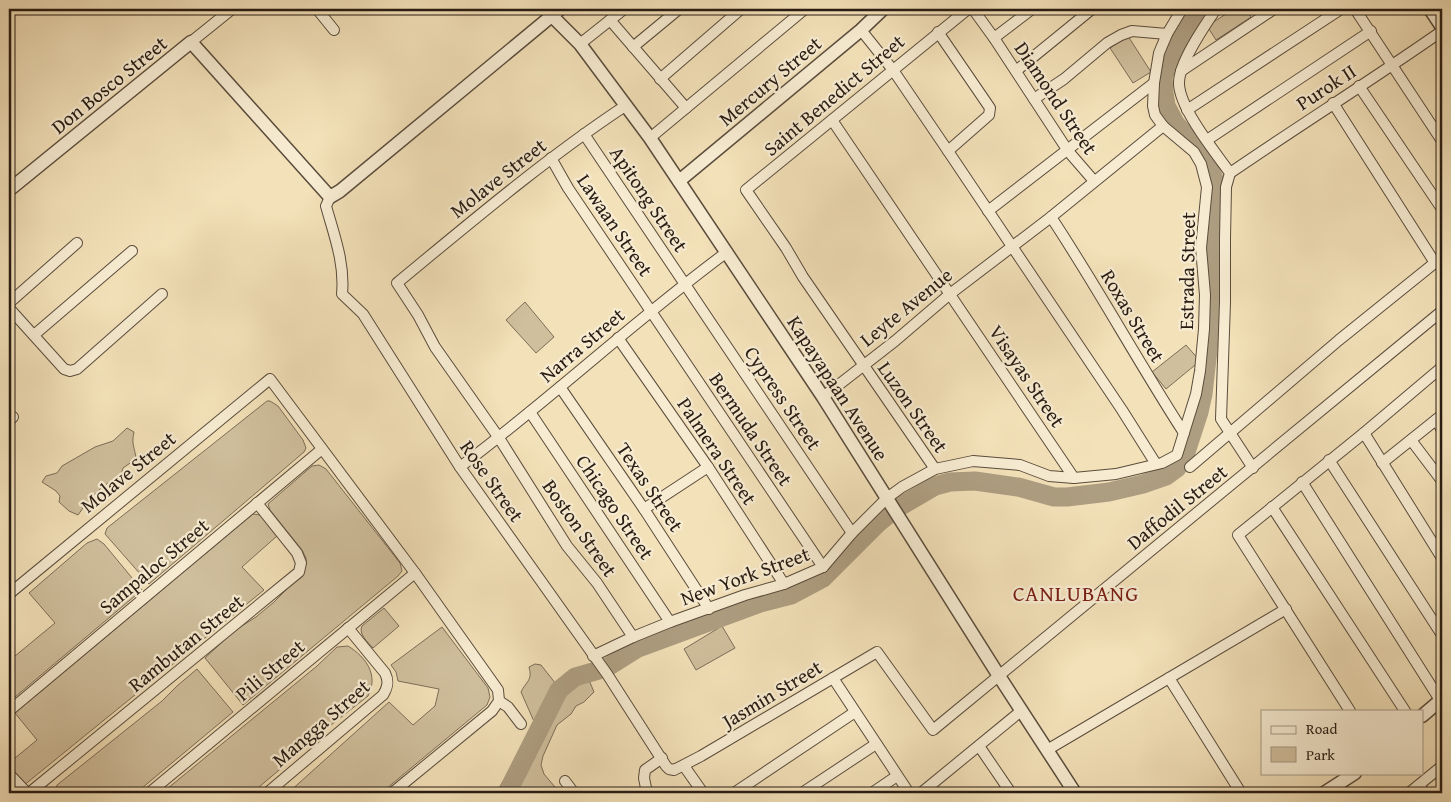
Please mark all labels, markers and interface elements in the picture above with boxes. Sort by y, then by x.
street label: Saint Benedict Street [757,27,910,162]
street label: Don Bosco Street [45,29,173,140]
street label: Mercury Street [712,29,827,132]
street label: Diamond Street [1008,35,1105,160]
street label: Purok II [1290,56,1362,117]
street label: Molave Street [443,131,552,225]
street label: Apitong Street [603,140,696,257]
street label: Lawaan Street [570,168,660,282]
street label: Estrada Street [1171,212,1202,330]
street label: Leyte Avenue [853,260,958,353]
street label: Roxas Street [1094,264,1173,368]
street label: Narra Street [533,300,631,389]
street label: Kapayapaan Avenue [781,310,896,466]
street label: Visayas Street [982,319,1072,433]
street label: Cypress Street [738,340,829,455]
street label: Luzon Street [871,355,956,458]
street label: Bermuda Street [703,366,800,491]
street label: Palmera Street [671,391,764,510]
street label: Molave Street [74,424,182,519]
street label: Rose Street [454,434,531,528]
street label: Texas Street [610,436,691,537]
street label: Chicago Street [570,448,661,565]
street label: Daffodil Street [1120,457,1233,556]
street label: Boston Street [536,473,625,582]
street label: Sampaloc Street [92,511,215,620]
street label: New York Street [676,539,813,612]
district label: CANLUBANG [1013,577,1139,609]
street label: Rambutan Street [122,587,250,698]
street label: Pili Street [229,632,311,707]
street label: Jasmin Street [714,652,827,736]
street label: Mangga Street [265,672,376,773]
legend [1261,710,1424,774]
text: Road [1306,718,1337,739]
text: Park [1306,744,1335,765]

